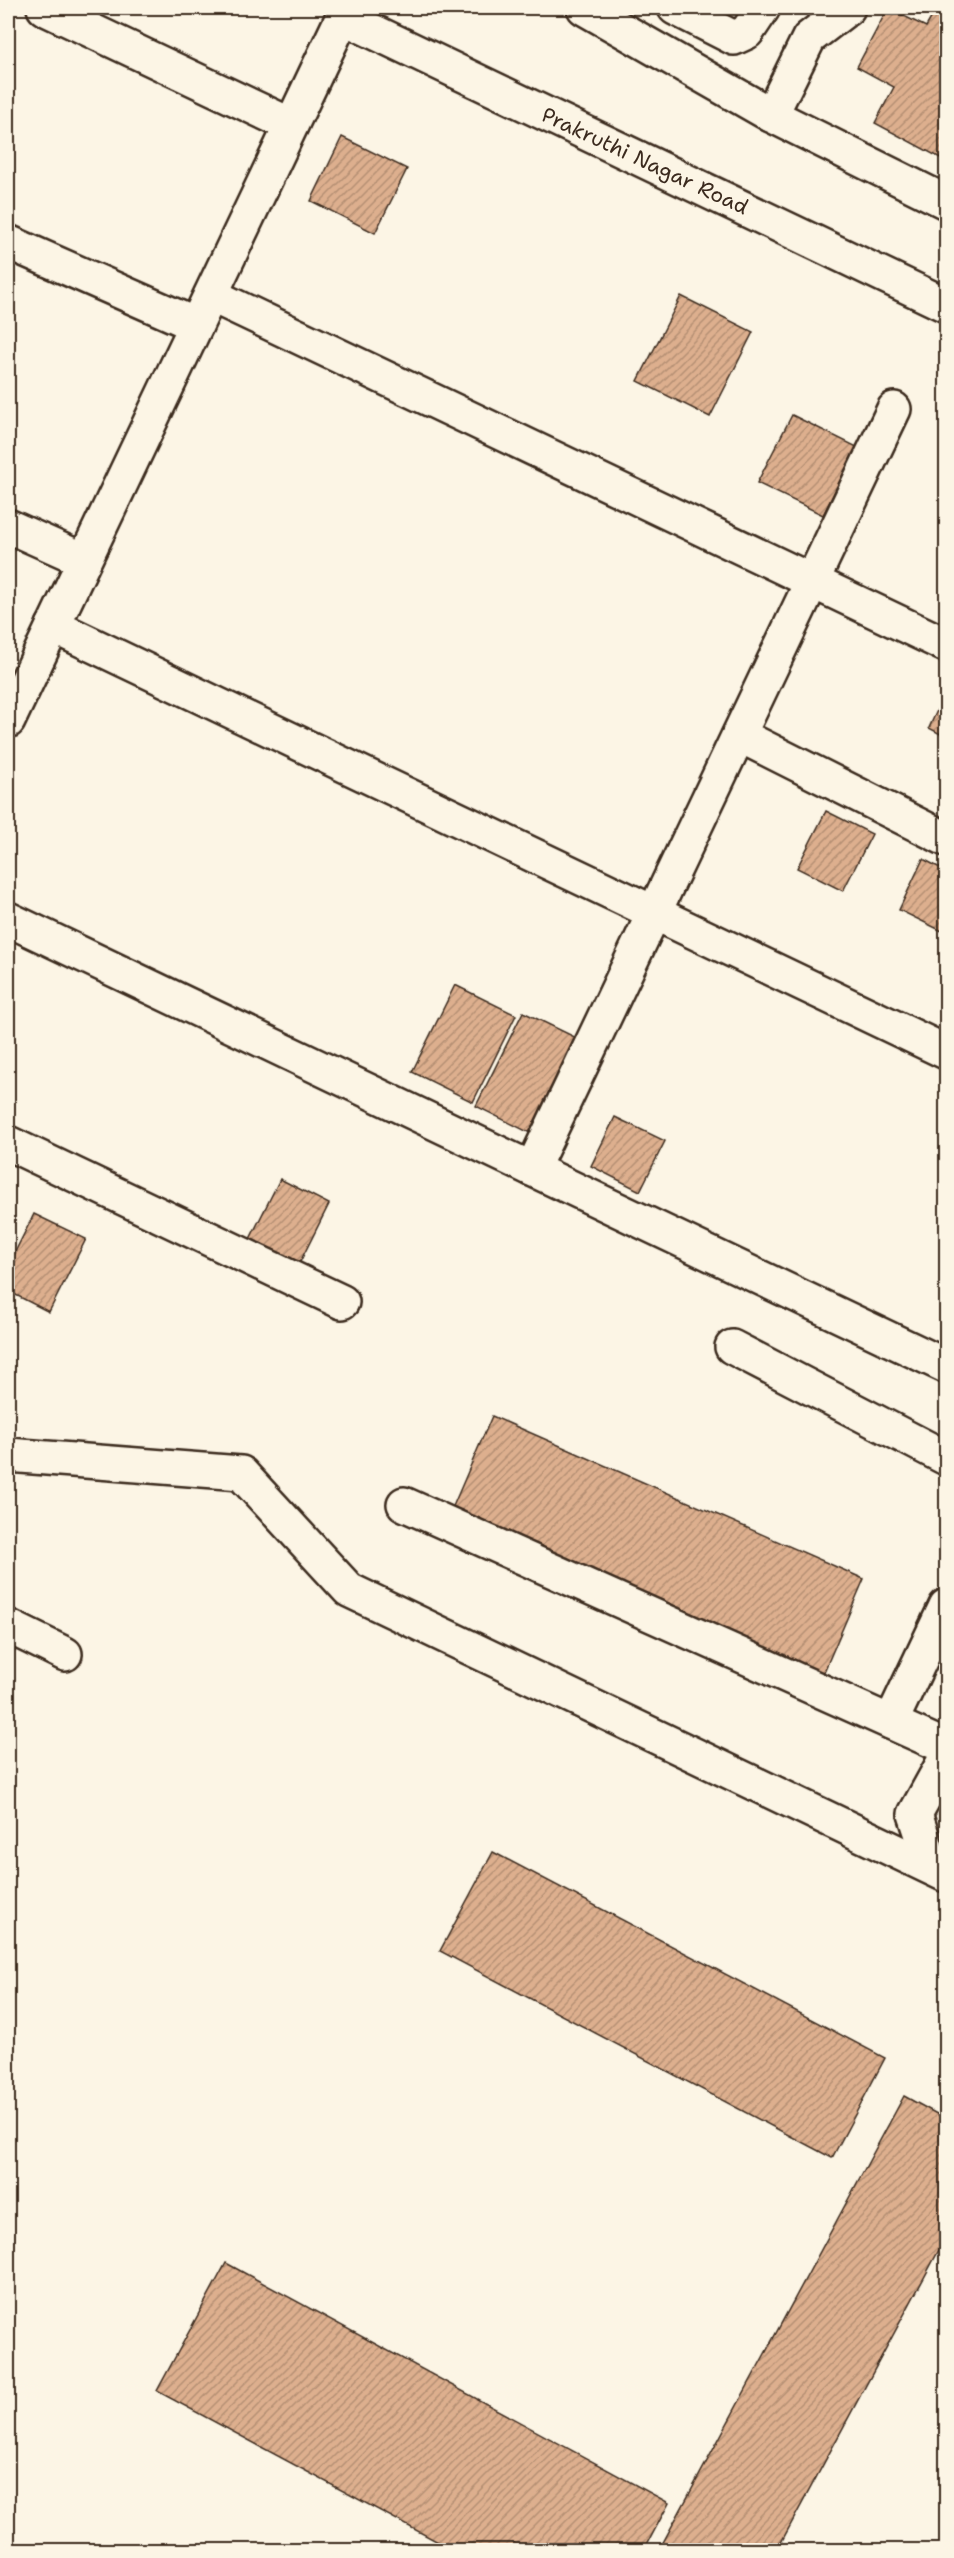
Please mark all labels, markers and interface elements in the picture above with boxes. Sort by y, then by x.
street label: Prakruthi Nagar Road [537,101,753,221]

